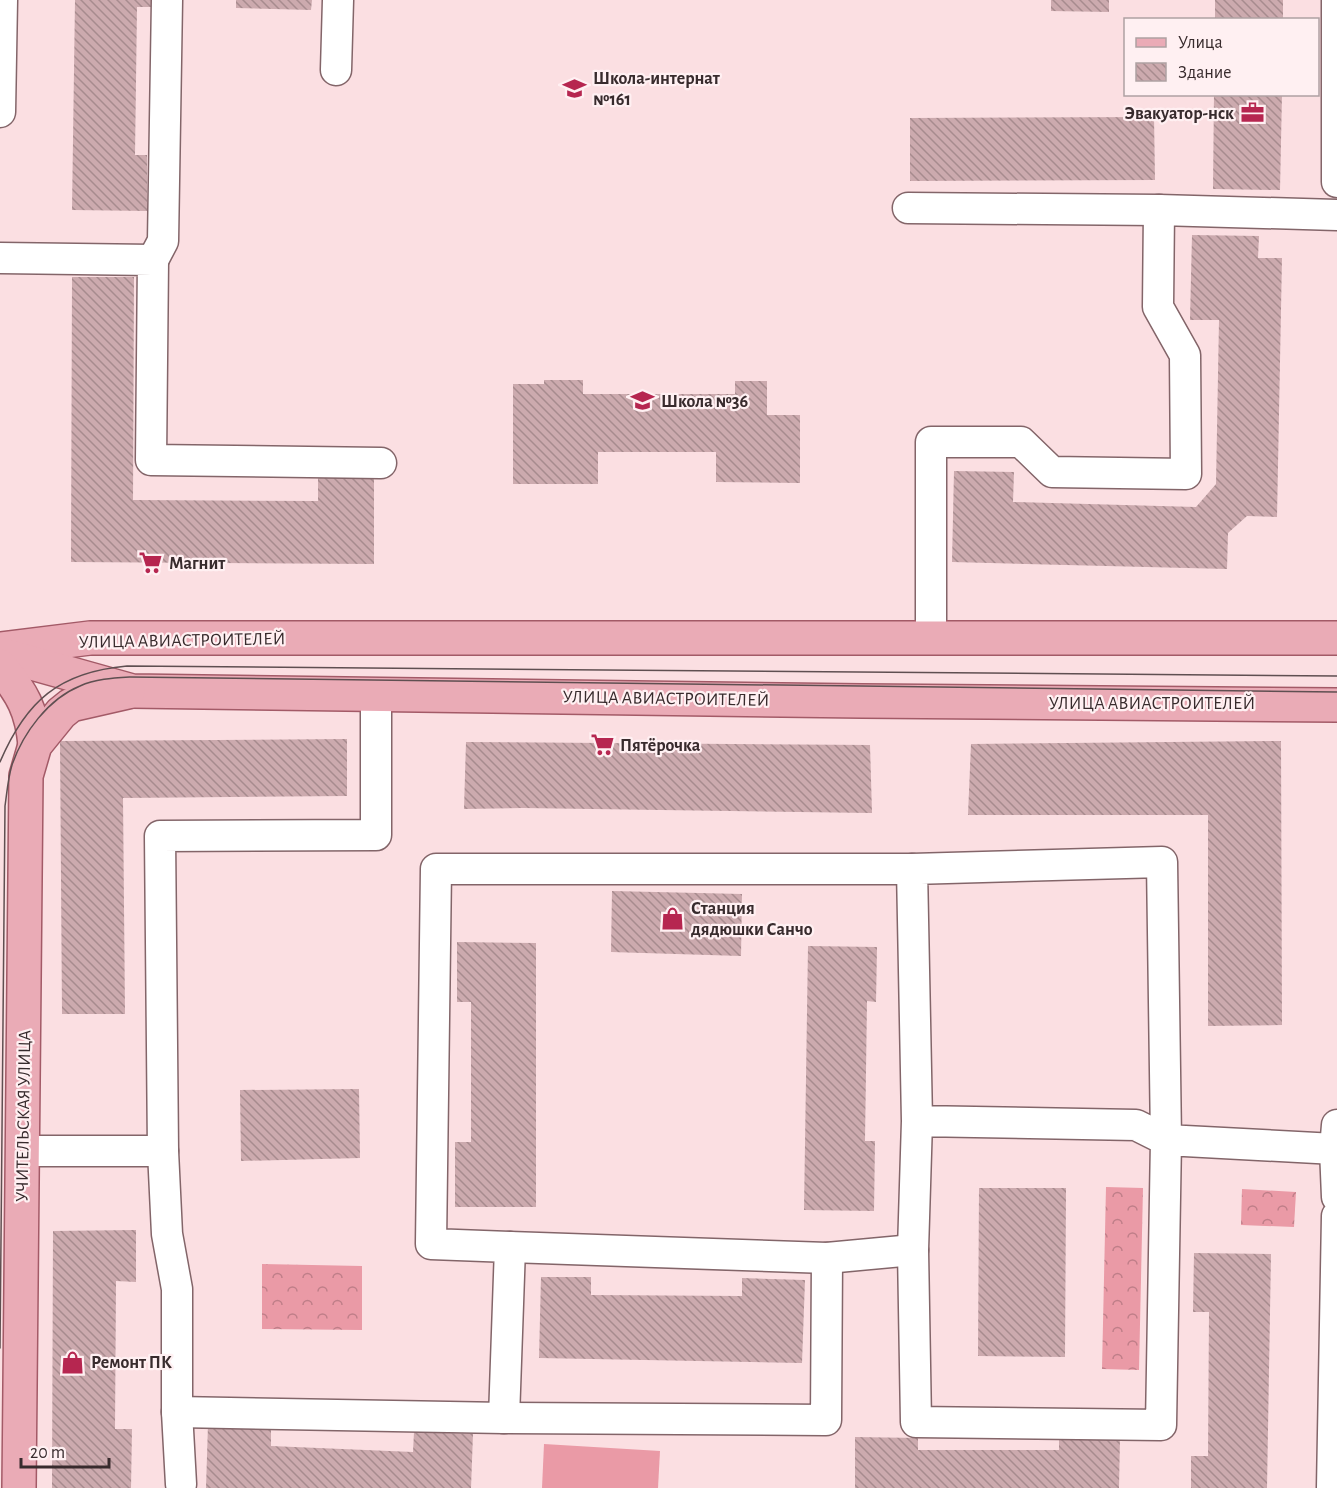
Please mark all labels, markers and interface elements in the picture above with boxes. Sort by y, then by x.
legend [1124,18,1319,96]
text: Улица [1178,34,1223,52]
text: Здание [1178,64,1232,82]
place label: Школа-интернат №161 [593,70,721,109]
school or university icon: Школа-интернат №161 [562,75,588,101]
office icon: Эвакуатор-нск [1239,100,1265,126]
place label: Эвакуатор-нск [1125,105,1234,123]
school or university icon: Школа №36 [630,388,656,414]
place label: Школа №36 [661,393,749,411]
supermarket icon: Магнит [138,550,164,576]
place label: Магнит [169,555,226,573]
street label: УЛИЦА АВИАСТРОИТЕЛЕЙ [79,628,285,652]
street label: УЛИЦА АВИАСТРОИТЕЛЕЙ [563,686,769,710]
street label: УЛИЦА АВИАСТРОИТЕЛЕЙ [1049,693,1255,713]
supermarket icon: Пятёрочка [589,732,615,758]
place label: Пятёрочка [620,737,701,755]
place label: Станция дядюшки Санчо [691,900,813,939]
shop icon: Станция дядюшки Санчо [660,905,686,931]
street label: УЧИТЕЛЬСКАЯ УЛИЦА [14,1030,35,1202]
shop icon: Ремонт ПК [60,1349,86,1375]
place label: Ремонт ПК [91,1354,172,1372]
scale bar [21,1431,110,1469]
text: 20 m [30,1444,65,1462]

